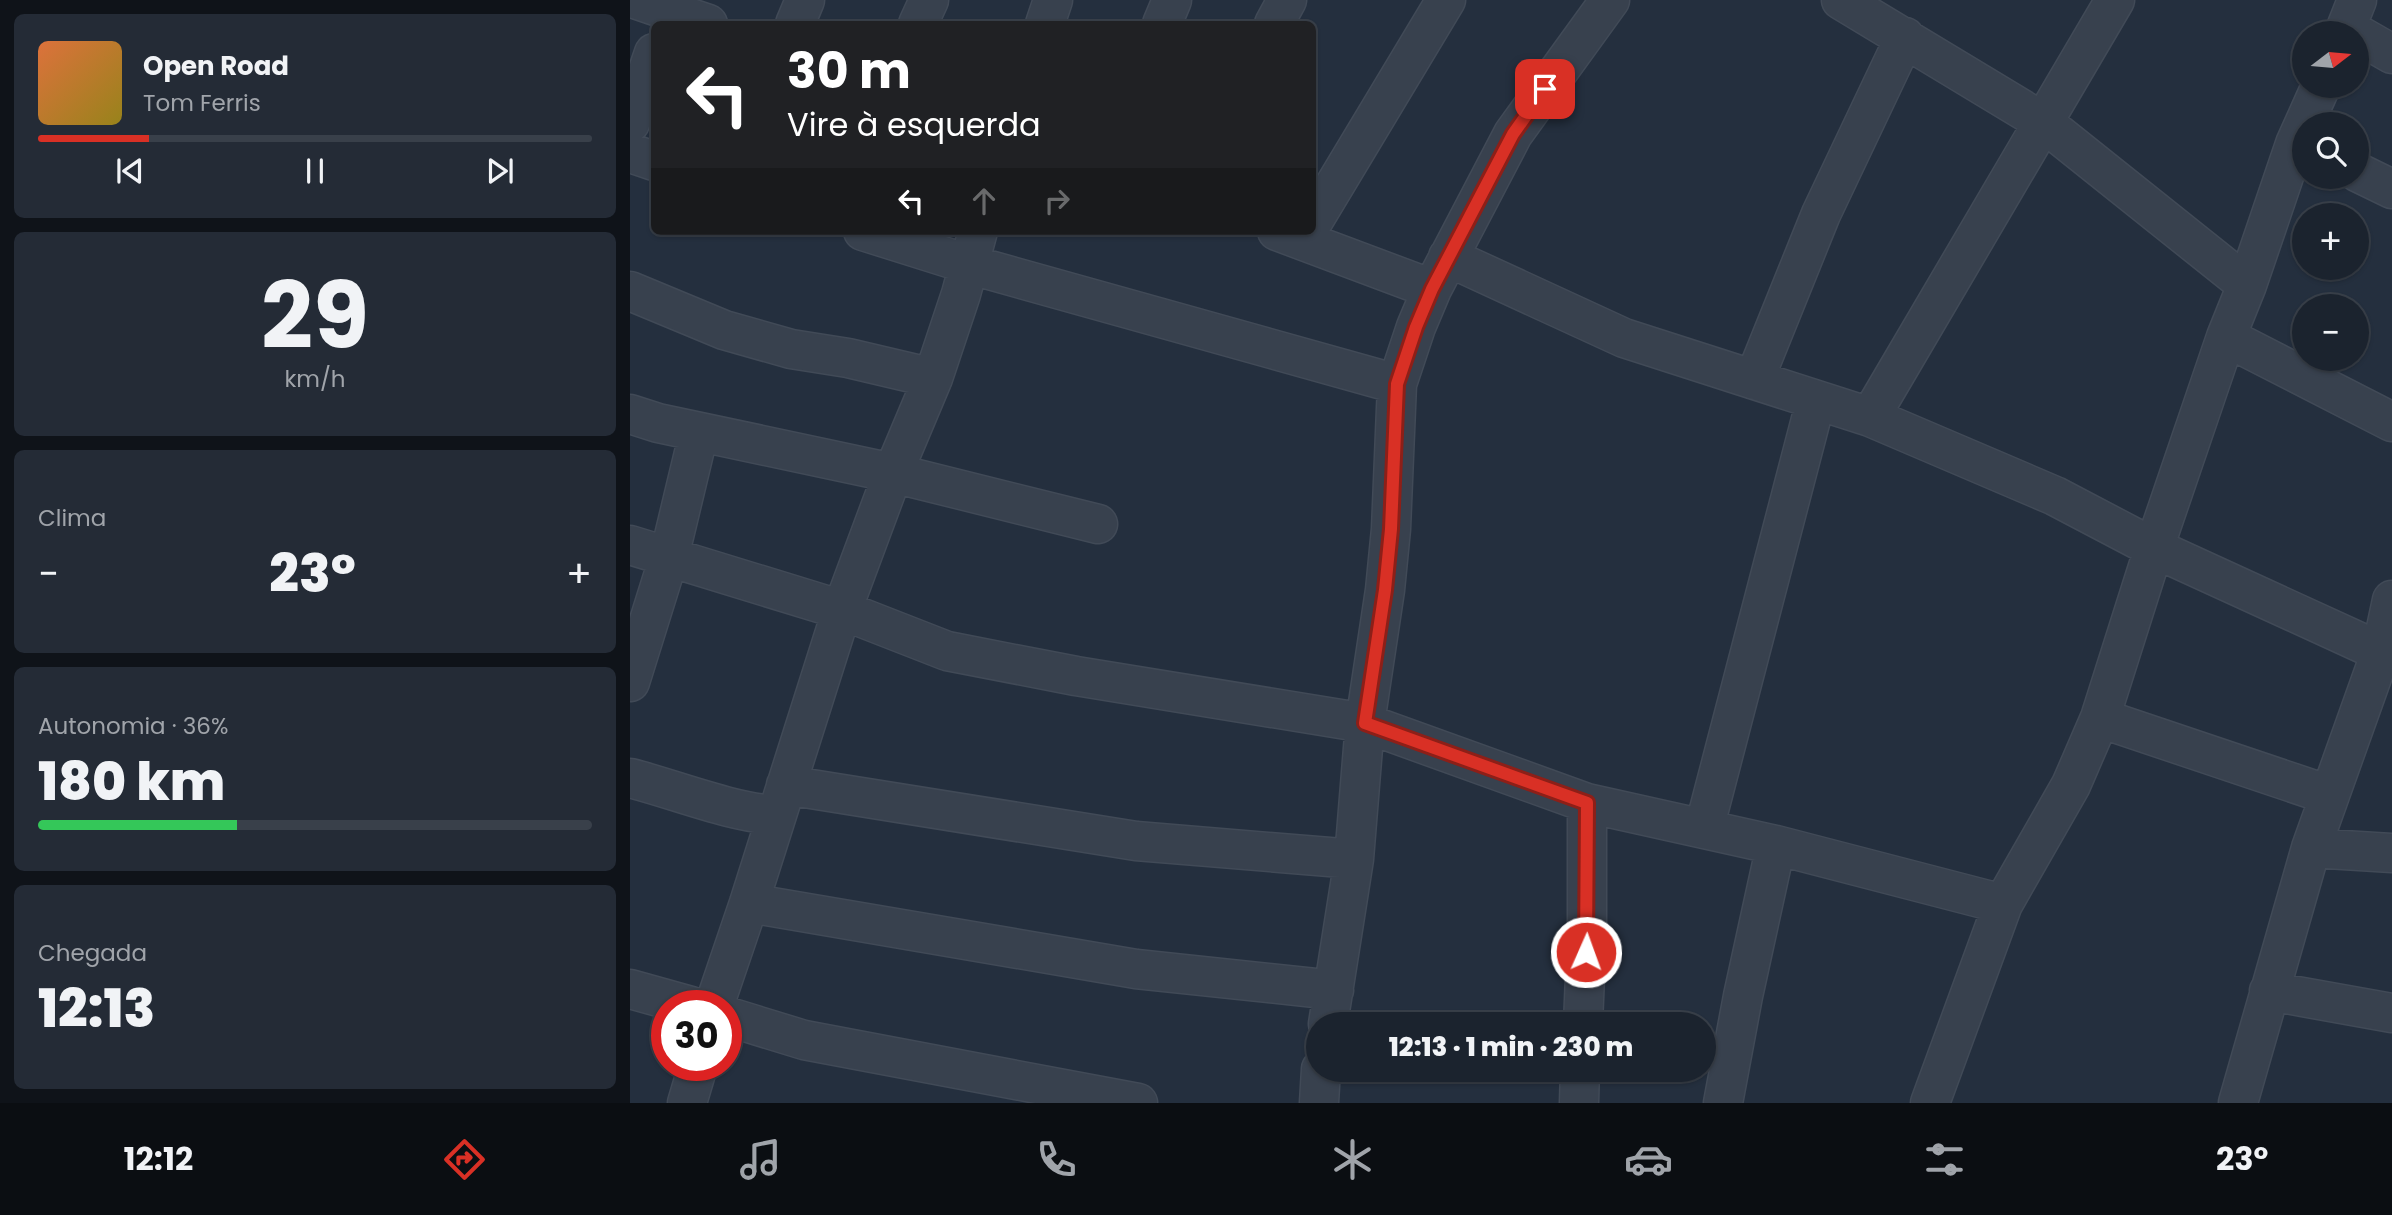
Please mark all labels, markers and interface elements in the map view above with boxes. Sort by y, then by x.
north arrow [2292,21,2370,98]
map controls [2292,21,2369,371]
text: 30 m [787,37,911,105]
text: Open Road [143,48,289,84]
icon: left [672,49,763,140]
pin [1515,59,1575,119]
icon: arrive [1526,70,1564,108]
text: Tom Ferris [143,87,261,119]
text: Vire à esquerda [787,102,1041,147]
button: search [2292,112,2369,189]
icon: previous [111,152,149,190]
icon: pause [296,152,334,190]
icon: next [481,152,519,190]
icon: left [892,182,930,220]
icon: ahead [965,182,1003,220]
icon: right [1038,182,1076,220]
button: + [2292,203,2369,280]
text: 29 [261,252,369,380]
button: − [2292,294,2369,371]
text: km/h [284,363,346,395]
text: Clima [38,502,106,534]
text: 23° [269,537,356,610]
text: − [38,547,59,600]
text: + [566,547,592,600]
text: Autonomia · 36% [38,710,228,742]
text: 180 km [38,745,225,818]
position arrow [1549,915,1623,989]
text: Chegada [38,937,147,969]
text: 12:13 [38,972,155,1045]
speed limit sign: 30 [651,990,742,1081]
text: 12:13 · 1 min · 230 m [1389,1029,1633,1065]
icon: directions [440,1135,489,1184]
icon: music [736,1135,785,1184]
icon: phone [1032,1135,1081,1184]
icon: climate [1328,1135,1377,1184]
icon: car [1624,1135,1673,1184]
icon: filters [1920,1135,1969,1184]
text: 12:12 [123,1136,193,1181]
text: 23° [2216,1136,2268,1181]

